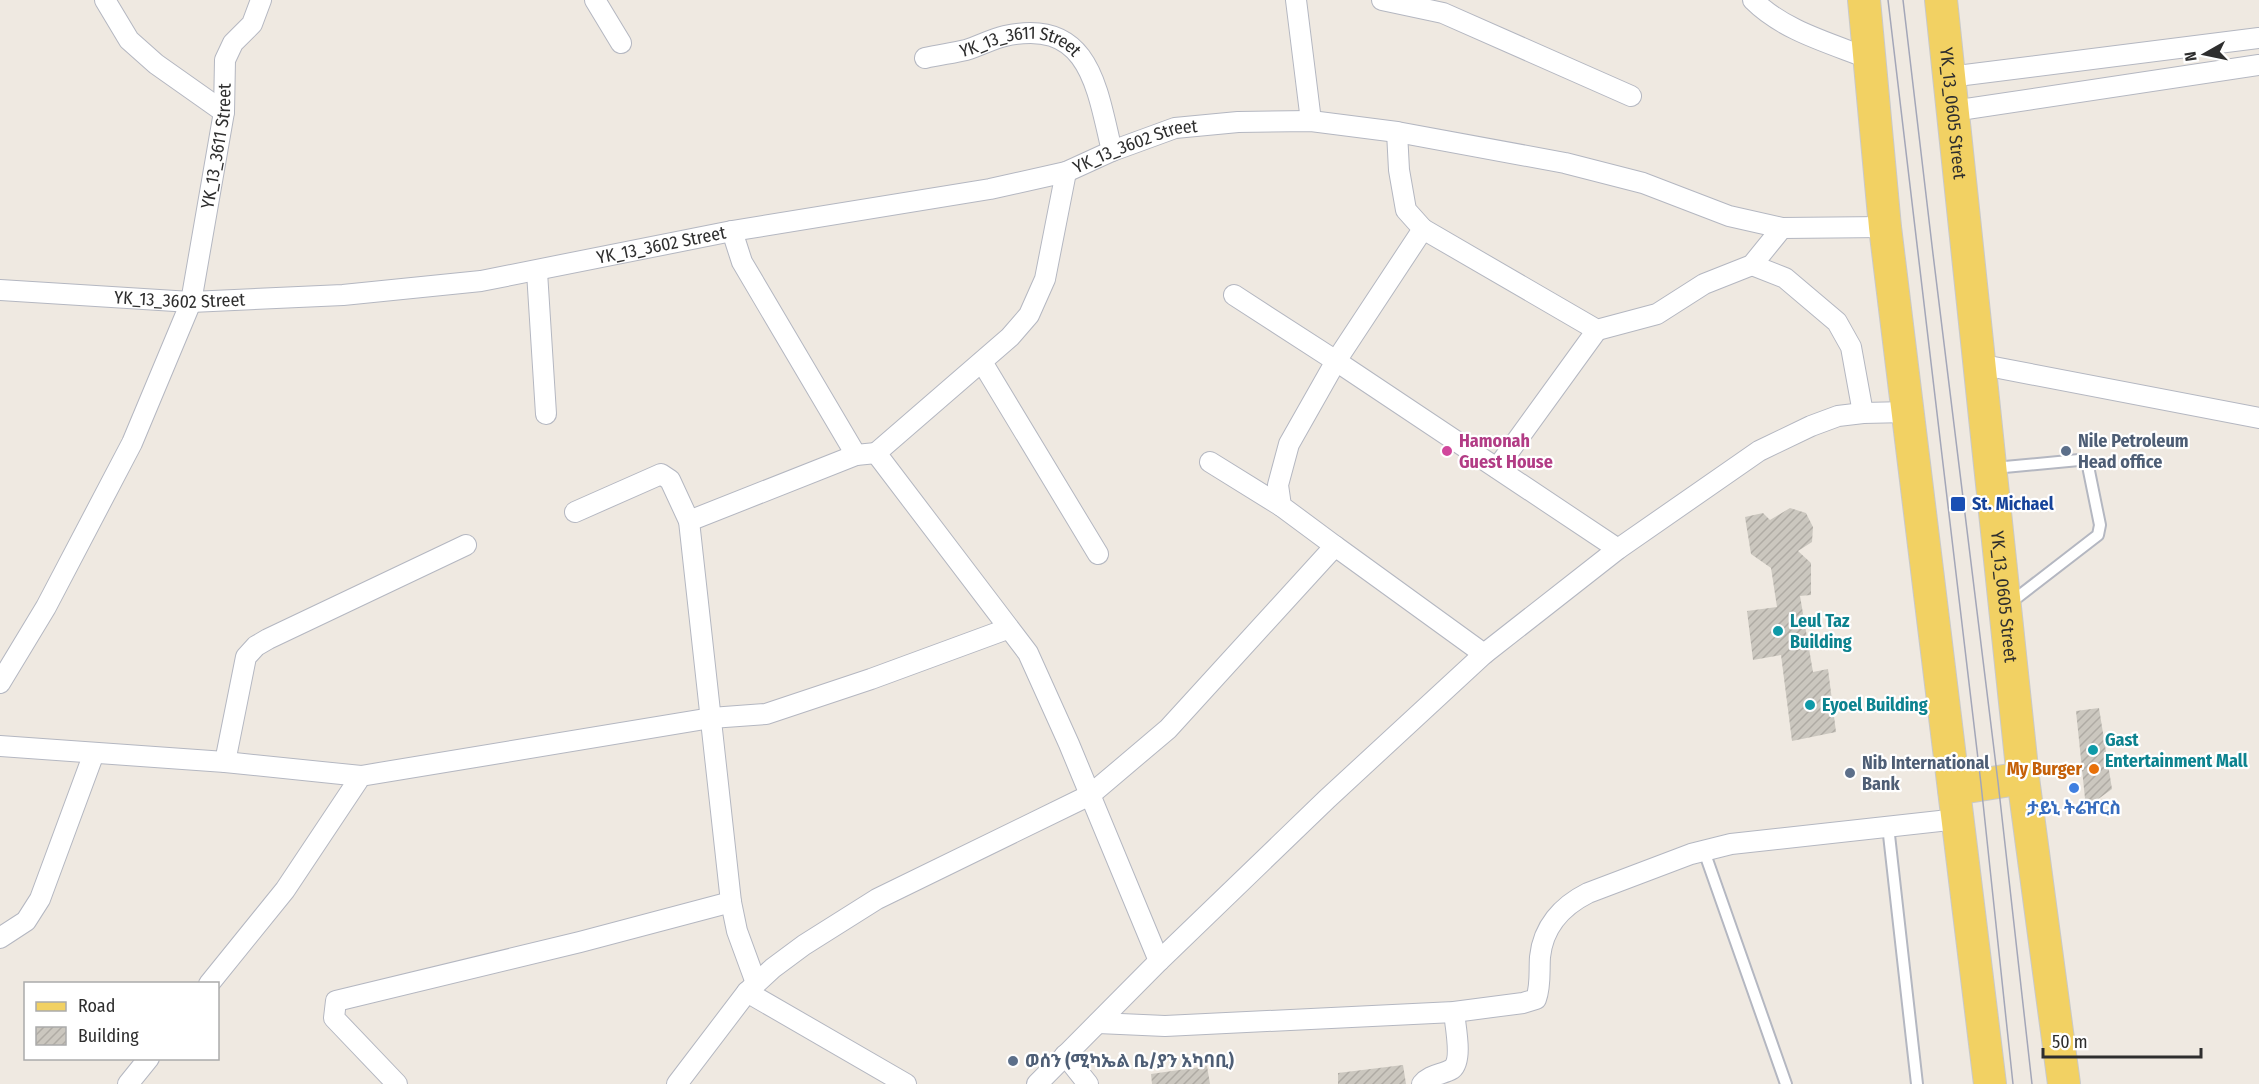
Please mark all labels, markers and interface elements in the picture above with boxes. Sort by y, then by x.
street label: YK_13_3611 Street [958,22,1086,62]
north arrow [2175,24,2235,84]
street label: YK_13_0605 Street [1935,46,1971,181]
text: N [2181,50,2201,62]
street label: YK_13_3611 Street [196,83,236,211]
street label: YK_13_3602 Street [1070,115,1199,178]
street label: YK_13_3602 Street [595,221,728,269]
street label: YK_13_3602 Street [113,286,246,313]
place label: Hamonah Guest House [1459,430,1553,473]
place label: Nile Petroleum Head office [2078,430,2189,473]
marker: Hamonah Guest House [1440,444,1454,458]
marker: Nile Petroleum Head office [2059,444,2073,458]
place label: St. Michael [1972,493,2054,515]
marker: St. Michael [1949,495,1967,513]
street label: YK_13_0605 Street [1986,530,2022,664]
place label: Leul Taz Building [1790,610,1852,653]
marker: Leul Taz Building [1771,624,1785,638]
place label: Eyoel Building [1822,694,1928,716]
marker: Eyoel Building [1803,698,1817,712]
place label: Gast Entertainment Mall [2105,729,2248,772]
marker: Gast Entertainment Mall [2086,743,2100,757]
place label: Nib International Bank [1862,752,1989,795]
place label: My Burger [2007,758,2082,780]
marker: My Burger [2087,762,2101,776]
marker: Nib International Bank [1843,766,1857,780]
marker: ታይኒ ትሬዠርስ [2067,781,2081,795]
place label: ታይኒ ትሬዠርስ [2027,797,2121,819]
legend [24,982,219,1060]
text: Road [78,995,115,1017]
scale bar [2043,1021,2200,1059]
text: Building [78,1025,139,1047]
text: 50 m [2052,1031,2088,1053]
place label: ወሰን (ሚካኤል ቤ/ያን አካባቢ) [1025,1050,1235,1072]
marker: ወሰን (ሚካኤል ቤ/ያን አካባቢ) [1006,1054,1020,1068]

